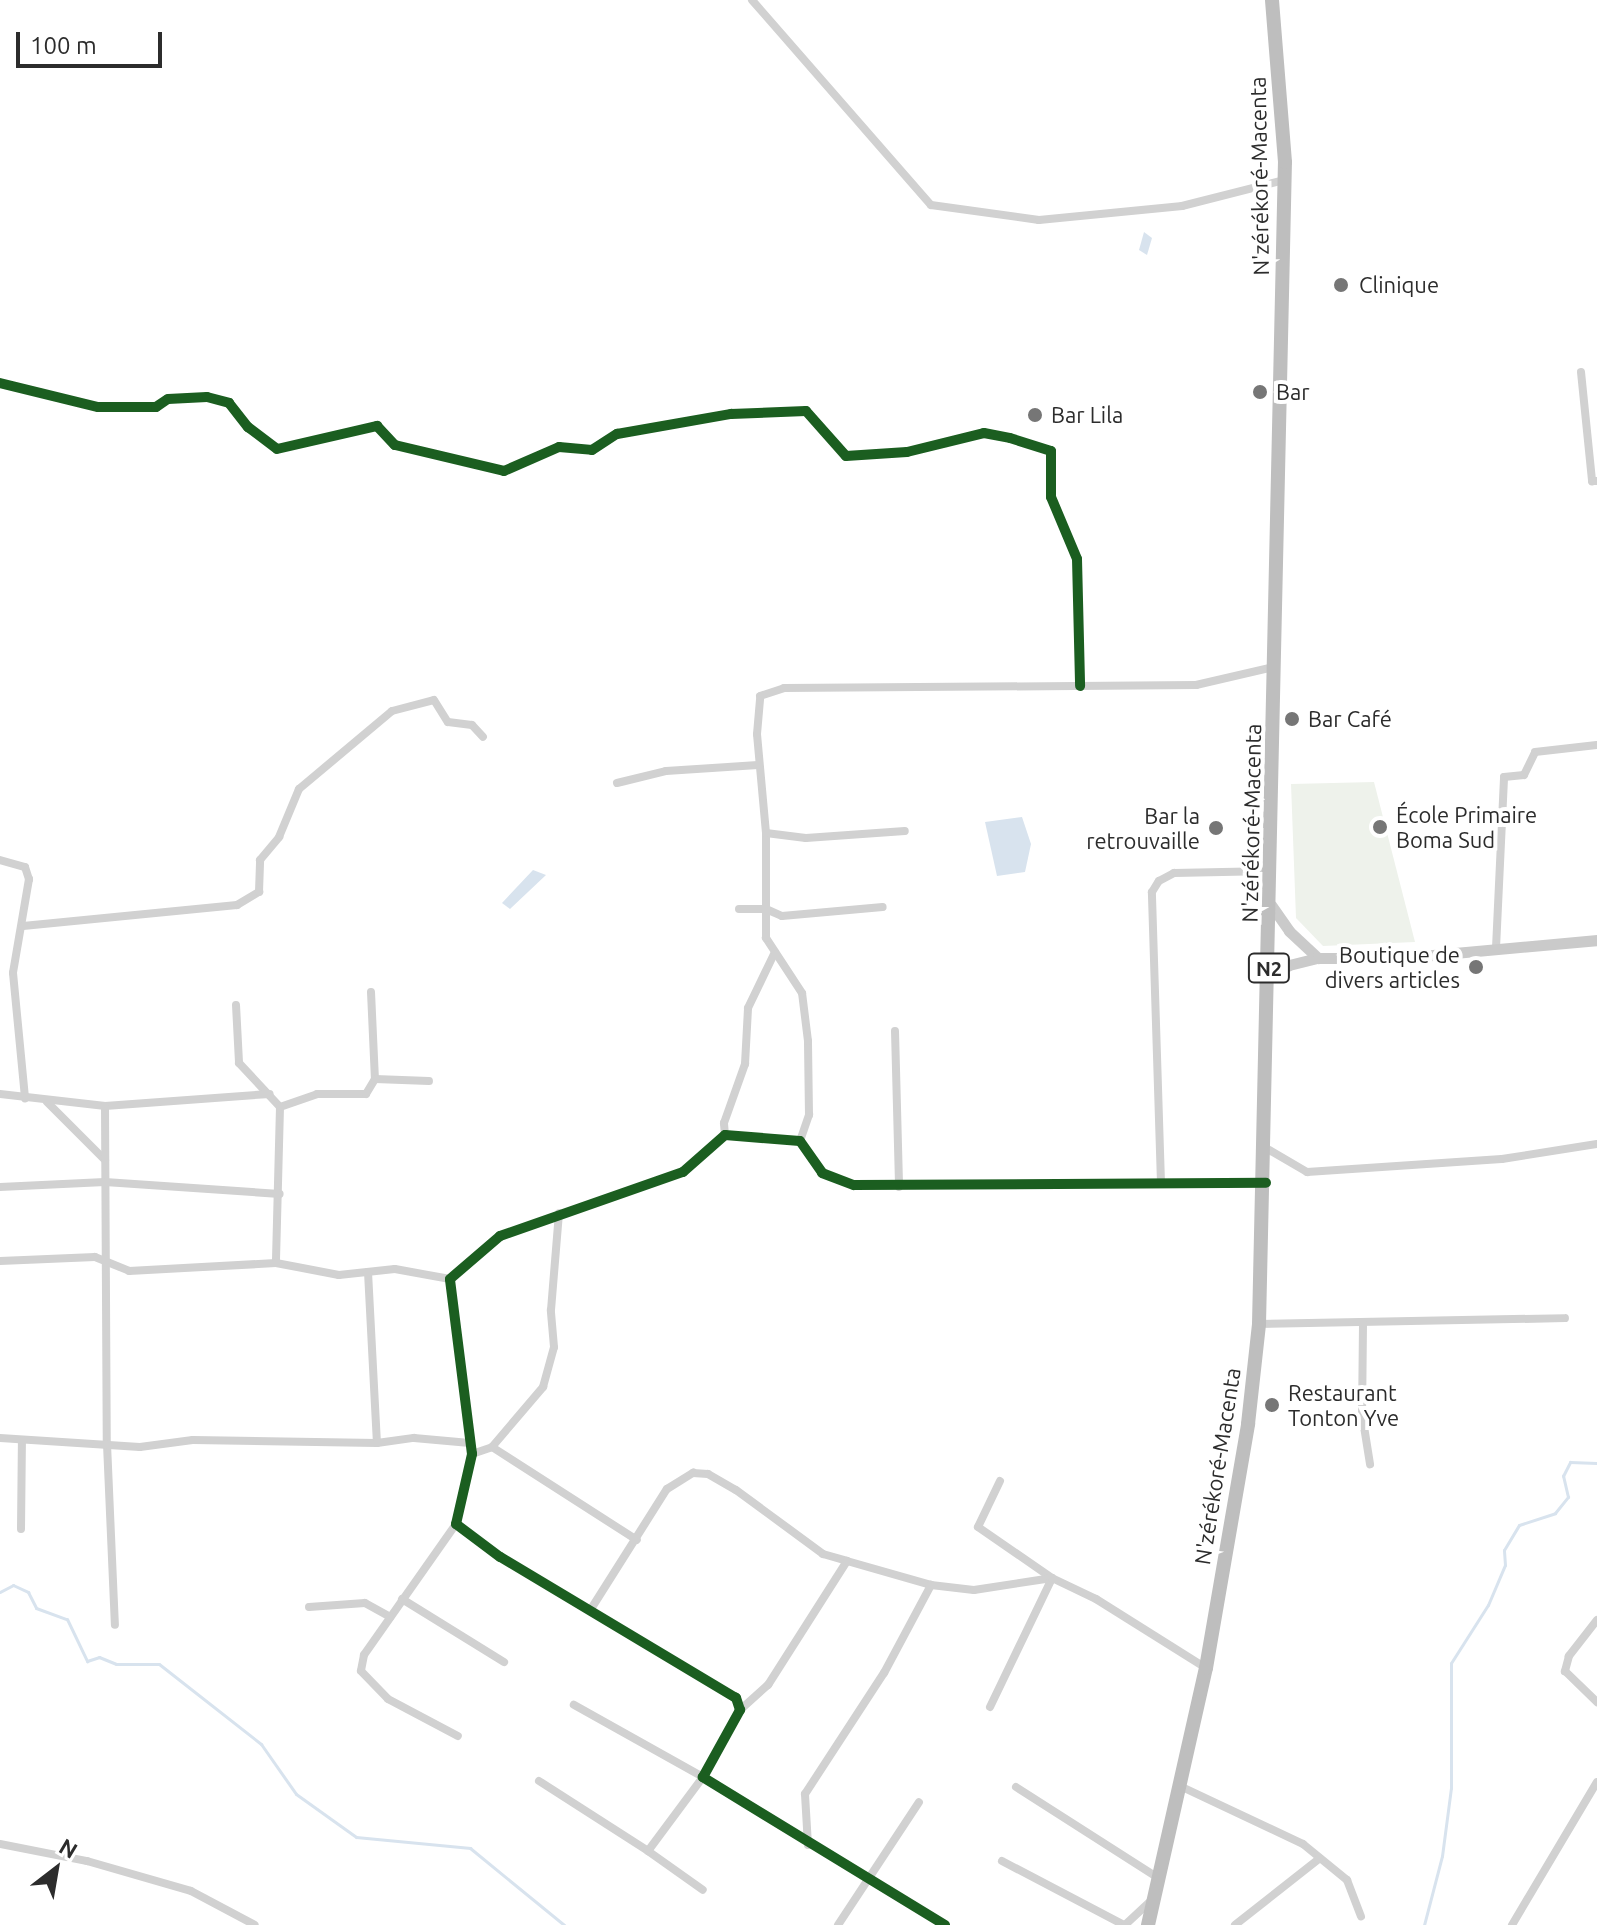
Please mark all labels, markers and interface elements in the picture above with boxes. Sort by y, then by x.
scale bar [20,16,166,66]
text: 100 m [30,32,97,59]
street label: N'zérékoré-Macenta [1244,76,1274,276]
place label: Clinique [1359,272,1439,298]
marker: Clinique [1330,274,1352,296]
place label: Bar [1276,379,1310,405]
marker: Bar [1251,383,1269,401]
place label: Bar Lila [1051,402,1123,428]
marker: Bar Lila [1026,406,1044,424]
place label: Bar Café [1308,706,1392,732]
marker: Bar Café [1283,710,1301,728]
street label: N'zérékoré-Macenta [1236,723,1266,923]
place label: École Primaire Boma Sud [1396,801,1537,852]
place label: Bar la retrouvaille [1086,802,1200,854]
marker: École Primaire Boma Sud [1371,818,1389,836]
marker: Bar la retrouvaille [1207,819,1225,837]
place label: Boutique de divers articles [1325,941,1460,992]
road number: N2 [1247,952,1291,984]
marker: Boutique de divers articles [1467,958,1485,976]
street label: N'zérékoré-Macenta [1188,1366,1246,1566]
place label: Restaurant Tonton Yve [1288,1379,1399,1430]
marker: Restaurant Tonton Yve [1263,1396,1281,1414]
north arrow [16,1829,96,1909]
text: N [55,1833,82,1863]

